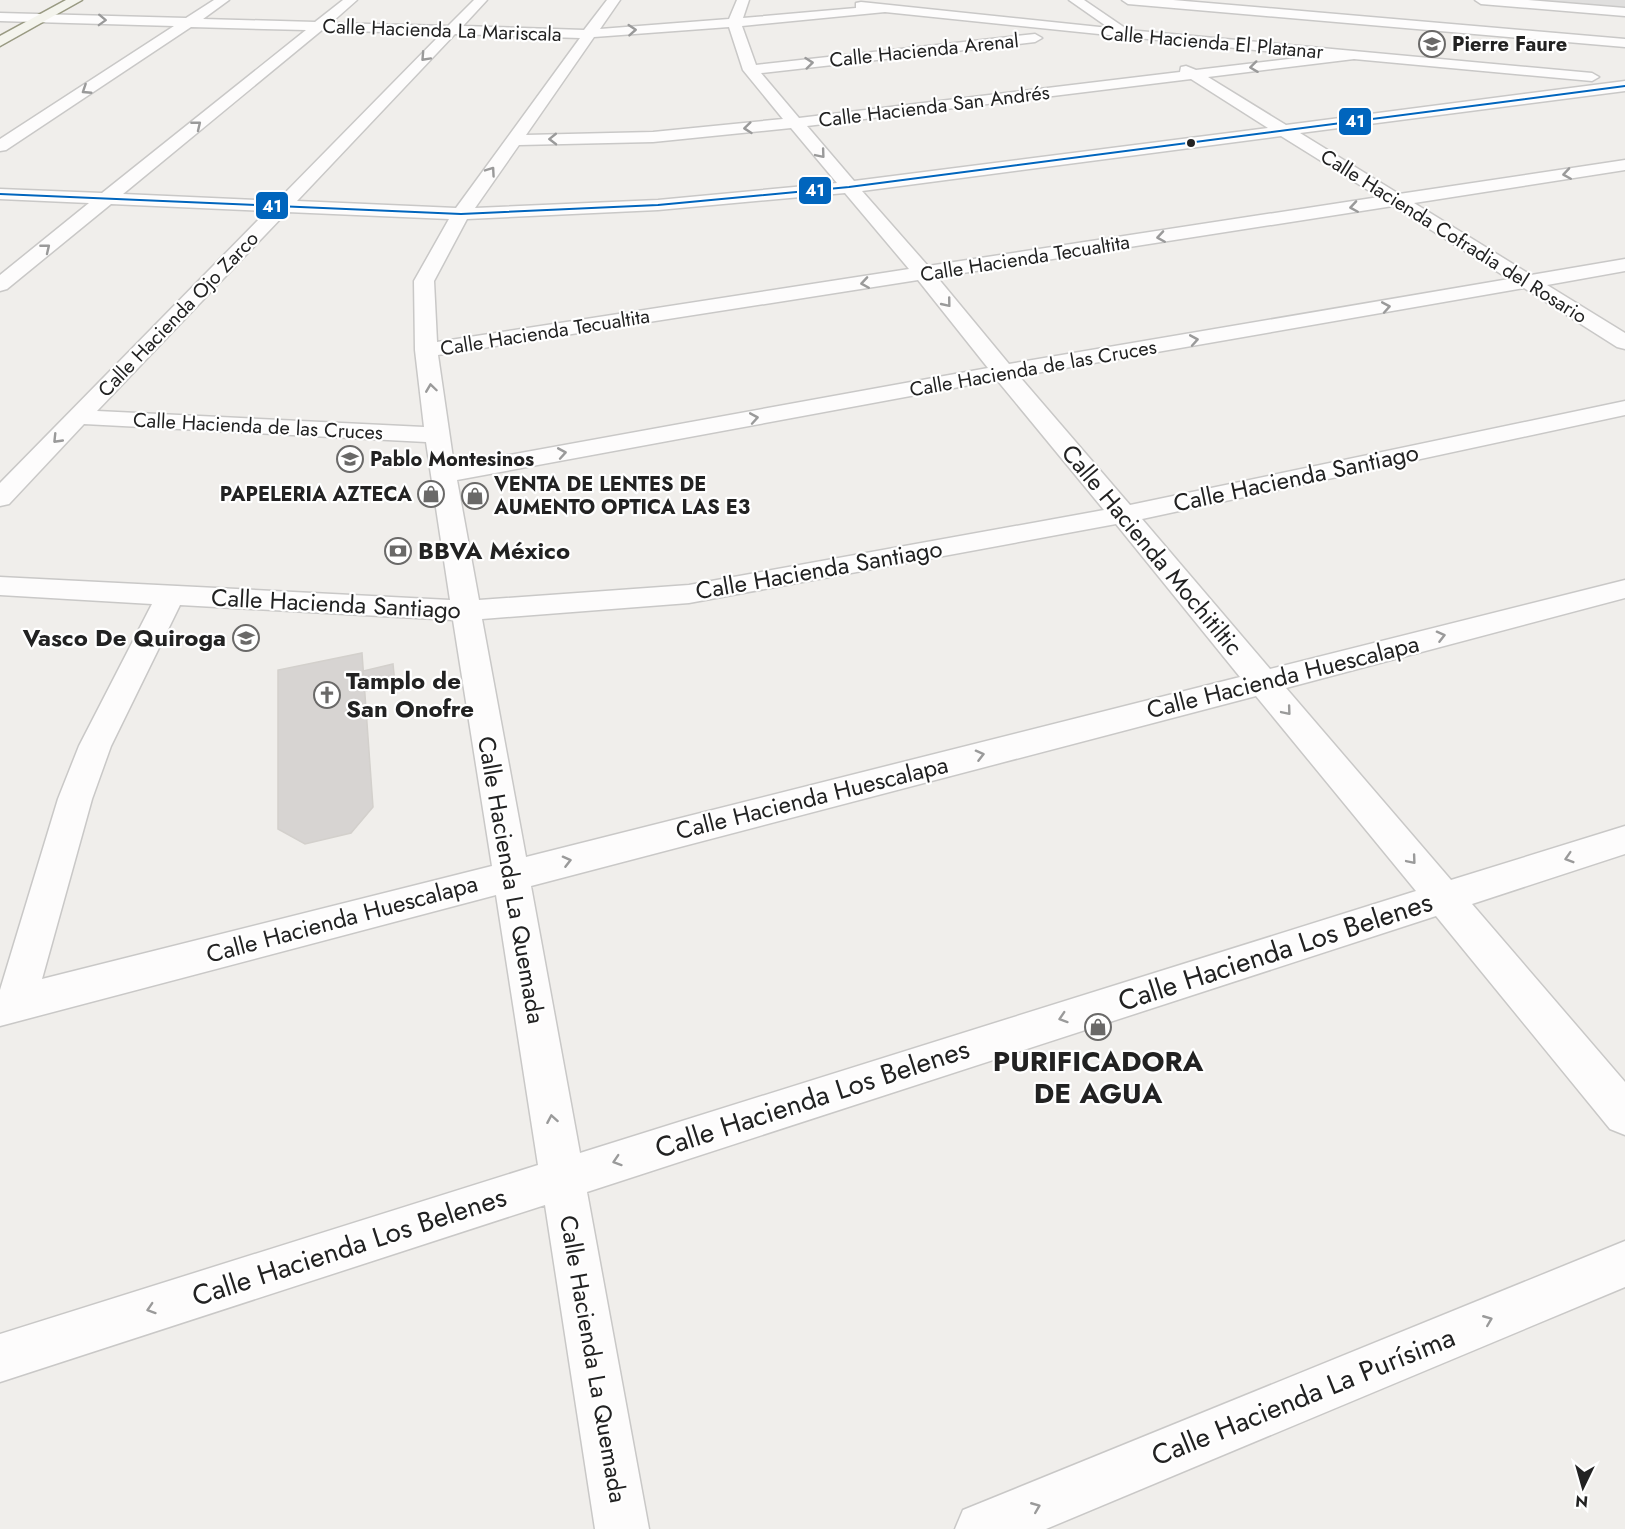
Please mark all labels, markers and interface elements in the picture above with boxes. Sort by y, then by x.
street label: Calle Hacienda La Mariscala [322,12,562,49]
one-way arrow [97,13,106,26]
street label: Calle Hacienda El Platanar [1099,18,1325,67]
one-way arrow [628,24,637,37]
street label: Calle Hacienda Arenal [828,26,1020,75]
school or university icon: Pierre Faure [1417,29,1447,59]
place label: Pierre Faure [1452,30,1567,59]
one-way arrow [421,50,432,60]
one-way arrow [804,57,813,70]
one-way arrow [1249,60,1258,73]
street label: Calle Hacienda San Andrés [817,78,1051,135]
one-way arrow [82,83,93,94]
line badge: 41 [1338,107,1372,136]
text: 41 [1345,110,1365,133]
one-way arrow [190,121,201,132]
one-way arrow [743,121,752,134]
one-way arrow [549,133,558,145]
unlabelled marker [1185,137,1197,149]
street label: Calle Hacienda Cofradia del Rosario [1315,142,1593,331]
one-way arrow [813,147,824,158]
one-way arrow [484,166,495,177]
one-way arrow [1563,167,1573,180]
line badge: 41 [798,176,832,205]
text: 41 [805,179,825,202]
line badge: 41 [255,191,289,220]
text: 41 [262,195,282,218]
one-way arrow [1349,201,1358,213]
street label: Calle Hacienda Ojo Zarco [91,225,265,404]
street label: Calle Hacienda Tecualtita [918,228,1132,289]
one-way arrow [1156,231,1166,243]
one-way arrow [39,244,50,255]
one-way arrow [860,276,870,289]
one-way arrow [940,296,951,307]
one-way arrow [1381,301,1391,314]
street label: Calle Hacienda Tecualtita [438,302,652,363]
street label: Calle Hacienda de las Cruces [907,332,1159,405]
one-way arrow [1189,334,1199,346]
one-way arrow [425,384,437,393]
street label: Calle Hacienda de las Cruces [132,405,384,448]
one-way arrow [749,412,759,425]
one-way arrow [53,432,64,443]
street label: Calle Hacienda Santiago [1170,434,1422,521]
street label: Calle Hacienda Mochitiltic [1053,436,1251,663]
school or university icon: Pablo Montesinos [335,444,365,474]
place label: Pablo Montesinos [370,445,534,474]
one-way arrow [557,447,567,460]
place label: VENTA DE LENTES DE AUMENTO OPTICA LAS E3 [493,470,750,522]
shop icon: PAPELERIA AZTECA [416,479,446,509]
place label: PAPELERIA AZTECA [220,480,412,509]
shop icon: VENTA DE LENTES DE AUMENTO OPTICA LAS E3 [460,481,490,511]
street label: Calle Hacienda Santiago [693,531,945,608]
place label: BBVA México [418,533,570,568]
bank icon: BBVA México [383,536,413,566]
street label: Calle Hacienda Santiago [210,579,462,628]
place label: Vasco De Quiroga [22,620,226,655]
school or university icon: Vasco De Quiroga [231,623,261,653]
street label: Calle Hacienda Huescalapa [1143,626,1423,727]
one-way arrow [1436,631,1446,643]
place label: Tamplo de San Onofre [346,663,474,726]
church icon: Tamplo de San Onofre [312,680,342,710]
one-way arrow [1280,704,1291,715]
street label: Calle Hacienda La Quemada [469,733,554,1026]
street label: Calle Hacienda Huescalapa [672,747,952,848]
one-way arrow [974,749,984,762]
one-way arrow [1564,851,1575,863]
one-way arrow [1405,853,1416,864]
one-way arrow [562,855,572,868]
street label: Calle Hacienda Huescalapa [202,865,481,972]
street label: Calle Hacienda Los Belenes [1113,881,1438,1022]
one-way arrow [1058,1011,1069,1024]
shop icon: PURIFICADORA DE AGUA [1083,1012,1113,1042]
street label: Calle Hacienda Los Belenes [650,1028,975,1169]
place label: PURIFICADORA DE AGUA [993,1041,1204,1114]
one-way arrow [546,1115,559,1125]
one-way arrow [612,1154,623,1166]
street label: Calle Hacienda Los Belenes [187,1176,512,1317]
street label: Calle Hacienda La Quemada [551,1212,636,1505]
one-way arrow [146,1302,157,1315]
one-way arrow [1482,1315,1493,1327]
street label: Calle Hacienda La Purísima [1145,1317,1461,1476]
north arrow [1553,1457,1613,1517]
text: N [1574,1489,1589,1513]
one-way arrow [1030,1502,1041,1514]

